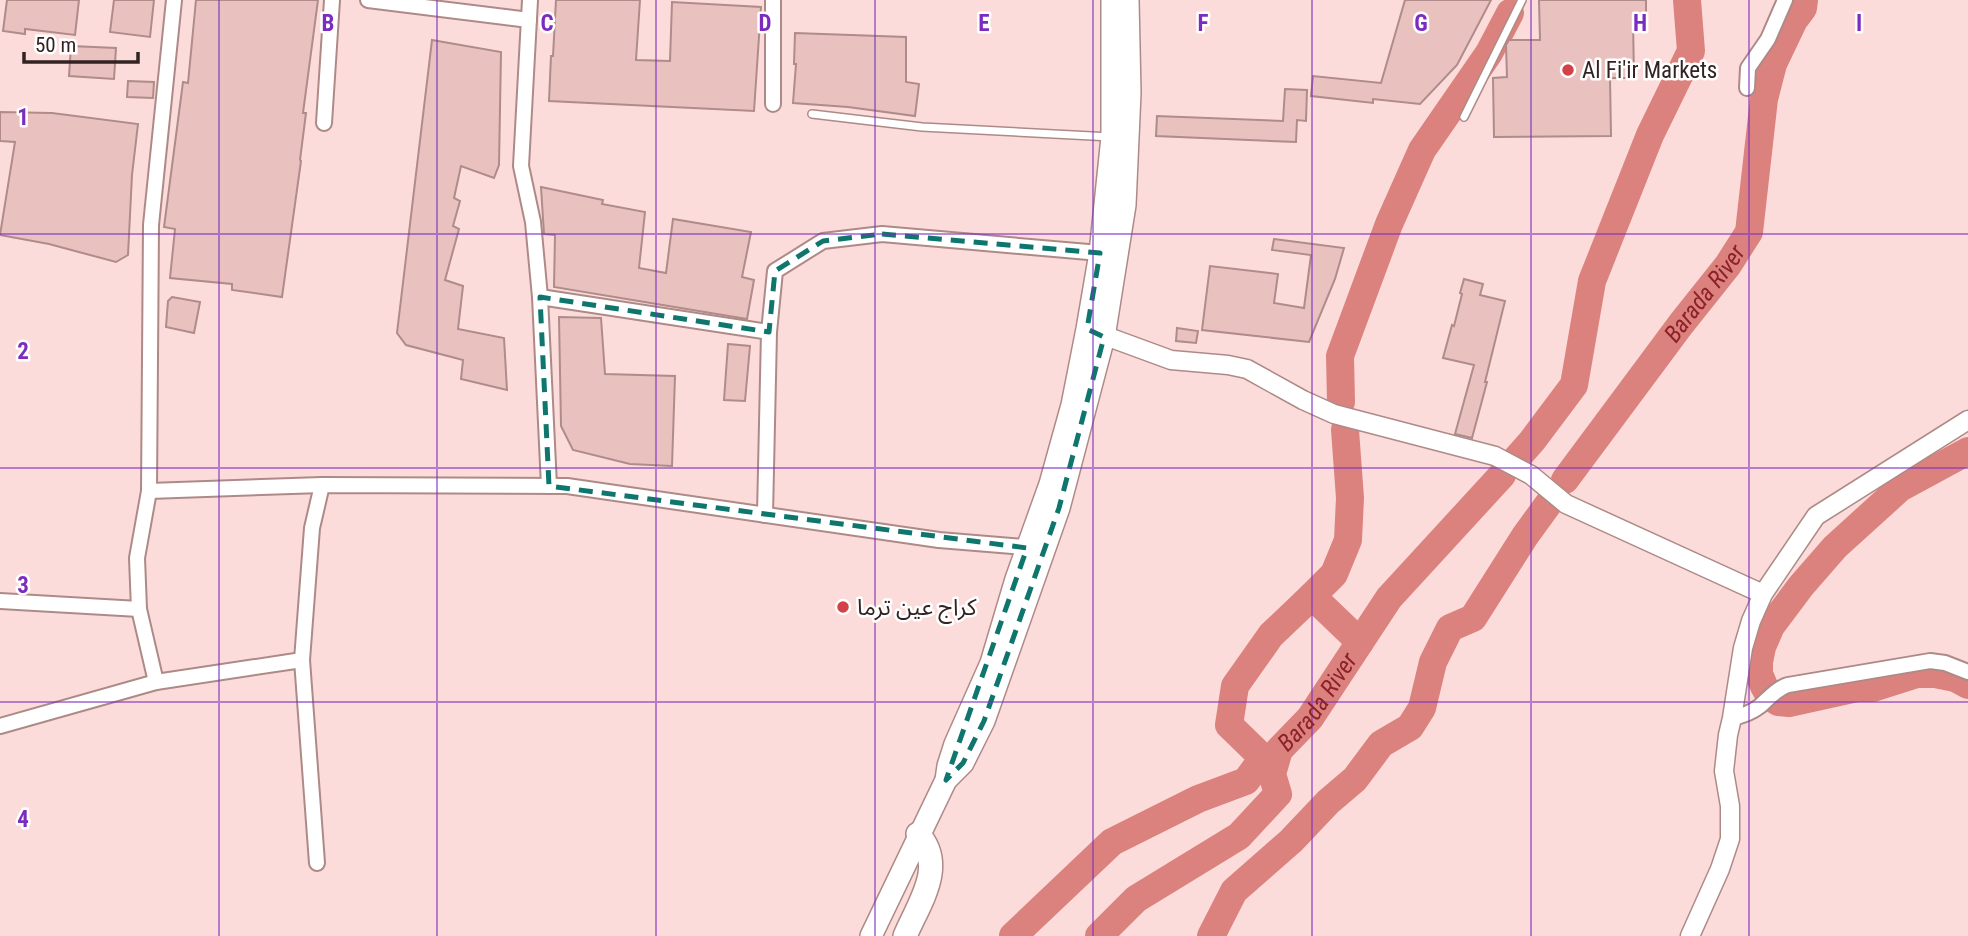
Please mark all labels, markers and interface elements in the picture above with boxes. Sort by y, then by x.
text: B [322,10,334,37]
text: C [540,10,554,37]
text: D [759,10,772,37]
text: E [978,10,990,37]
text: F [1198,10,1209,37]
text: G [1414,10,1428,37]
text: H [1633,10,1647,37]
text: I [1856,10,1862,37]
scale bar [24,21,138,65]
text: 50 m [35,33,76,57]
place label: Al Fi'ir Markets [1582,57,1717,84]
marker: Al Fi'ir Markets [1560,62,1576,78]
text: 1 [17,104,29,131]
water label: Barada River [1658,239,1751,348]
text: 2 [17,338,29,365]
text: 3 [17,572,29,599]
place label: كراج عين ترما [857,594,977,624]
marker: كراج عين ترما [835,599,851,615]
water label: Barada River [1272,647,1363,757]
text: 4 [17,806,29,833]

